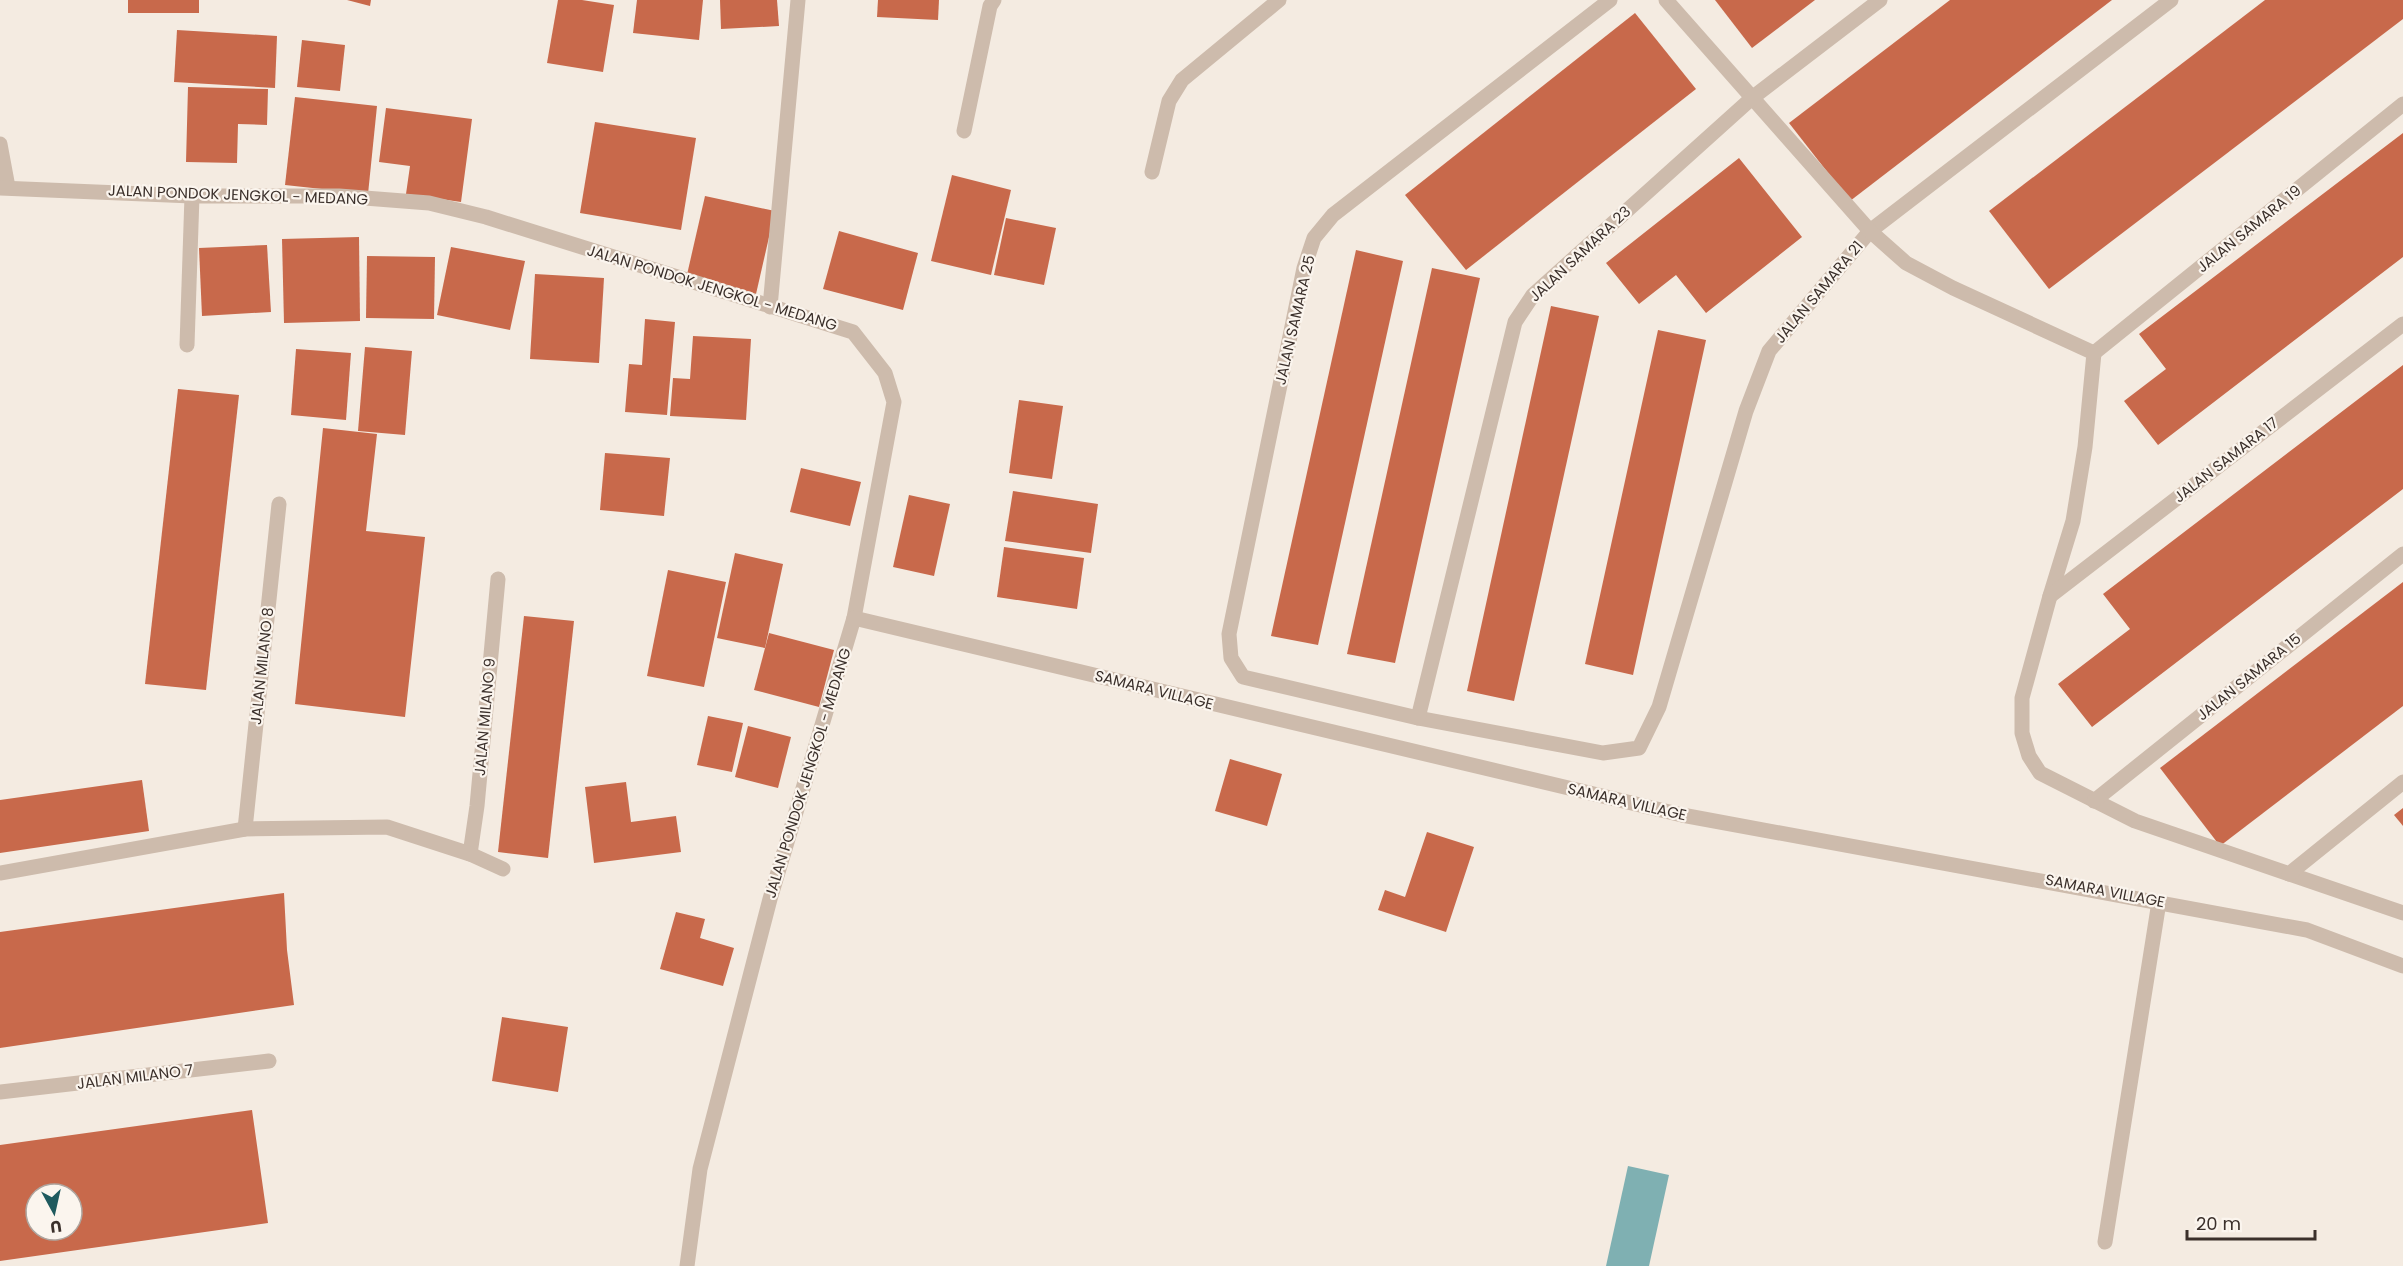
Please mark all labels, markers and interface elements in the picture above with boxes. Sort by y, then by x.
street label: JALAN PONDOK JENGKOL - MEDANG [107,179,369,210]
street label: JALAN SAMARA 19 [2192,180,2305,277]
street label: JALAN SAMARA 23 [1524,201,1635,306]
street label: JALAN SAMARA 21 [1769,236,1868,347]
street label: JALAN PONDOK JENGKOL - MEDANG [584,239,840,336]
street label: JALAN SAMARA 25 [1269,253,1320,387]
street label: JALAN SAMARA 17 [2169,412,2282,507]
street label: JALAN MILANO 8 [245,606,278,726]
street label: JALAN SAMARA 15 [2192,628,2305,725]
street label: JALAN PONDOK JENGKOL - MEDANG [759,645,856,901]
street label: JALAN MILANO 9 [469,657,500,777]
street label: SAMARA VILLAGE [1093,665,1216,714]
street label: SAMARA VILLAGE [1566,778,1689,825]
street label: SAMARA VILLAGE [2043,869,2167,912]
street label: JALAN MILANO 7 [76,1059,194,1094]
north arrow [24,1182,84,1242]
scale bar [2187,1203,2314,1241]
text: 20 m [2196,1211,2241,1236]
text: U [49,1214,63,1239]

